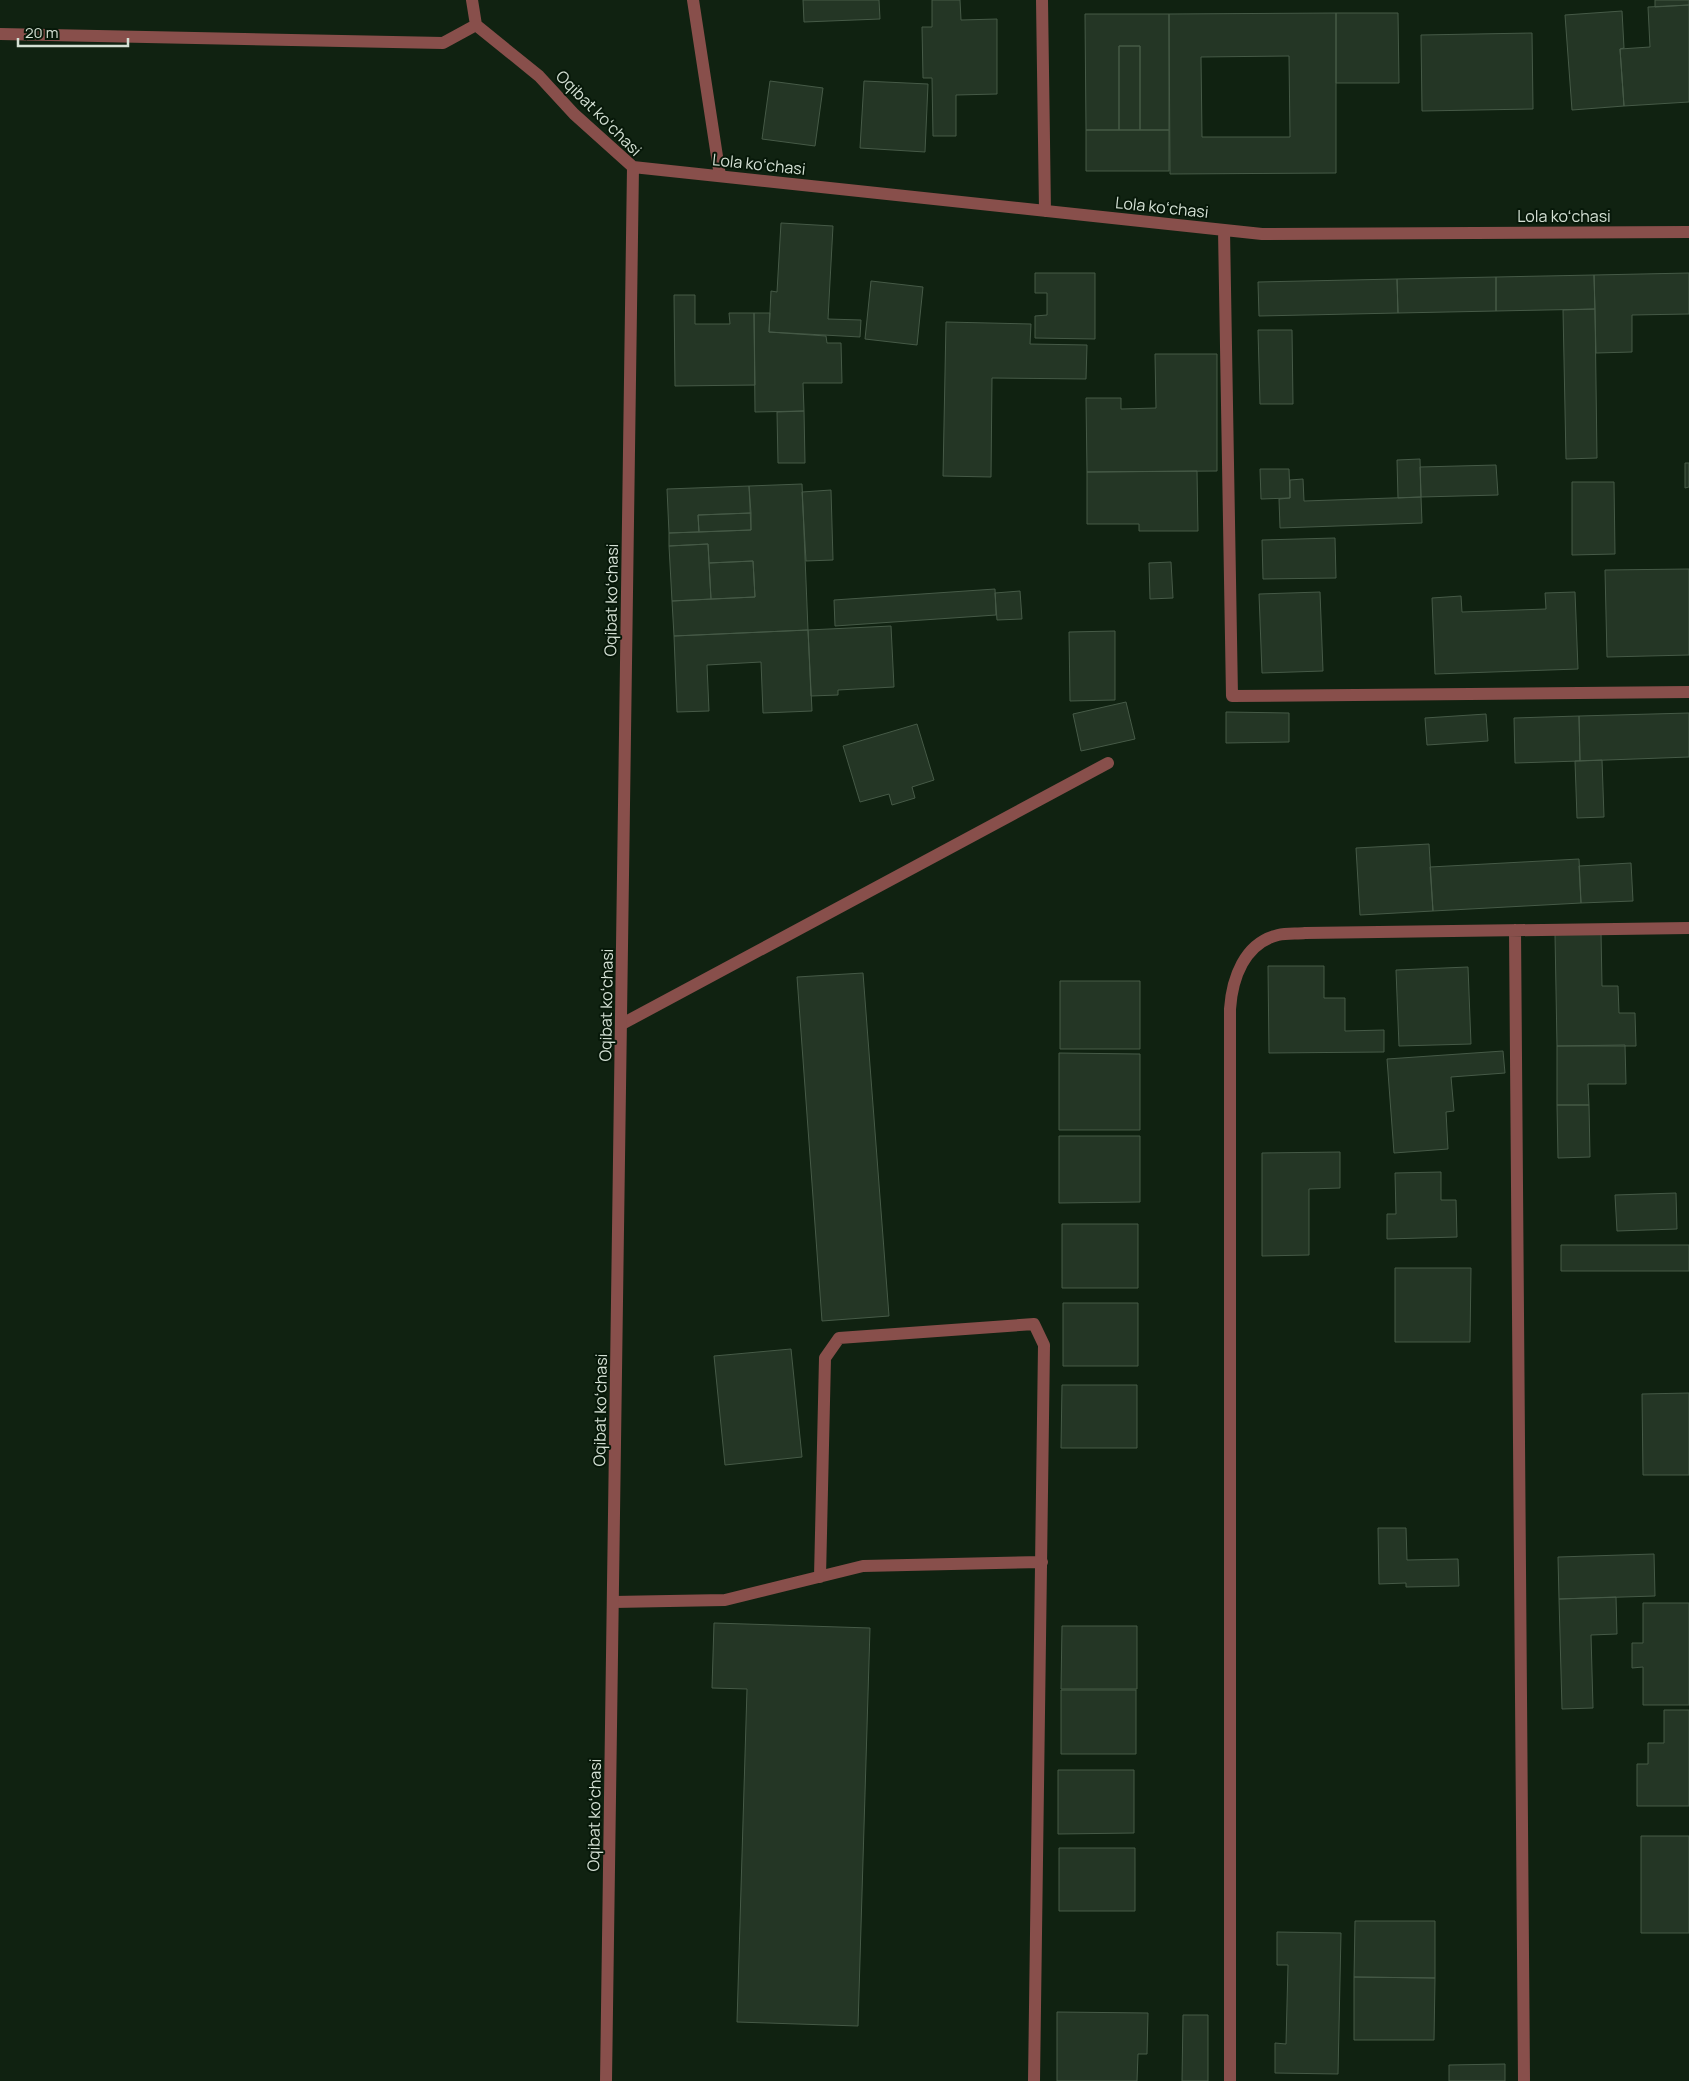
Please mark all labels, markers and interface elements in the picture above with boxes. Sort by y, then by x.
scale bar [18,15,128,47]
text: 20 m [25,22,58,43]
street label: Oqibat koʻchasi [551,65,647,161]
street label: Lola koʻchasi [711,148,807,180]
street label: Lola koʻchasi [1114,191,1210,223]
street label: Lola koʻchasi [1517,205,1611,227]
street label: Oqibat koʻchasi [599,543,623,657]
street label: Oqibat koʻchasi [594,948,618,1062]
street label: Oqibat koʻchasi [588,1353,612,1467]
street label: Oqibat koʻchasi [582,1758,606,1872]

